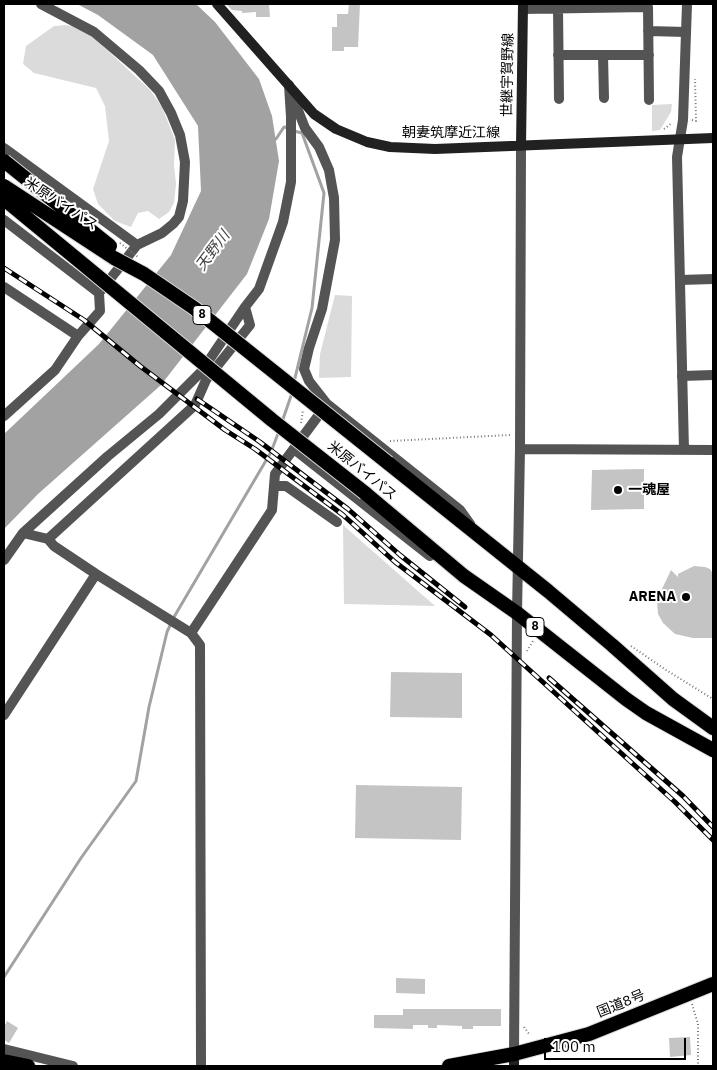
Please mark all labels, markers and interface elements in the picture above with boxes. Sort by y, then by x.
street label: 世継宇賀野線 [499,33,517,117]
street label: 朝妻筑摩近江線 [402,125,500,141]
street label: 米原バイパス [21,174,101,234]
water label: 天野川 [192,228,234,274]
road number: 8 [193,306,211,324]
street label: 米原バイパス [324,438,400,504]
place label: 一魂屋 [628,482,670,498]
marker: 一魂屋 [612,484,624,496]
place label: ARENA [629,589,676,605]
marker: ARENA [680,591,692,603]
road number: 8 [526,618,544,636]
street label: 国道8号 [594,987,648,1021]
scale bar [547,1028,690,1060]
text: 100 m [552,1037,596,1056]

